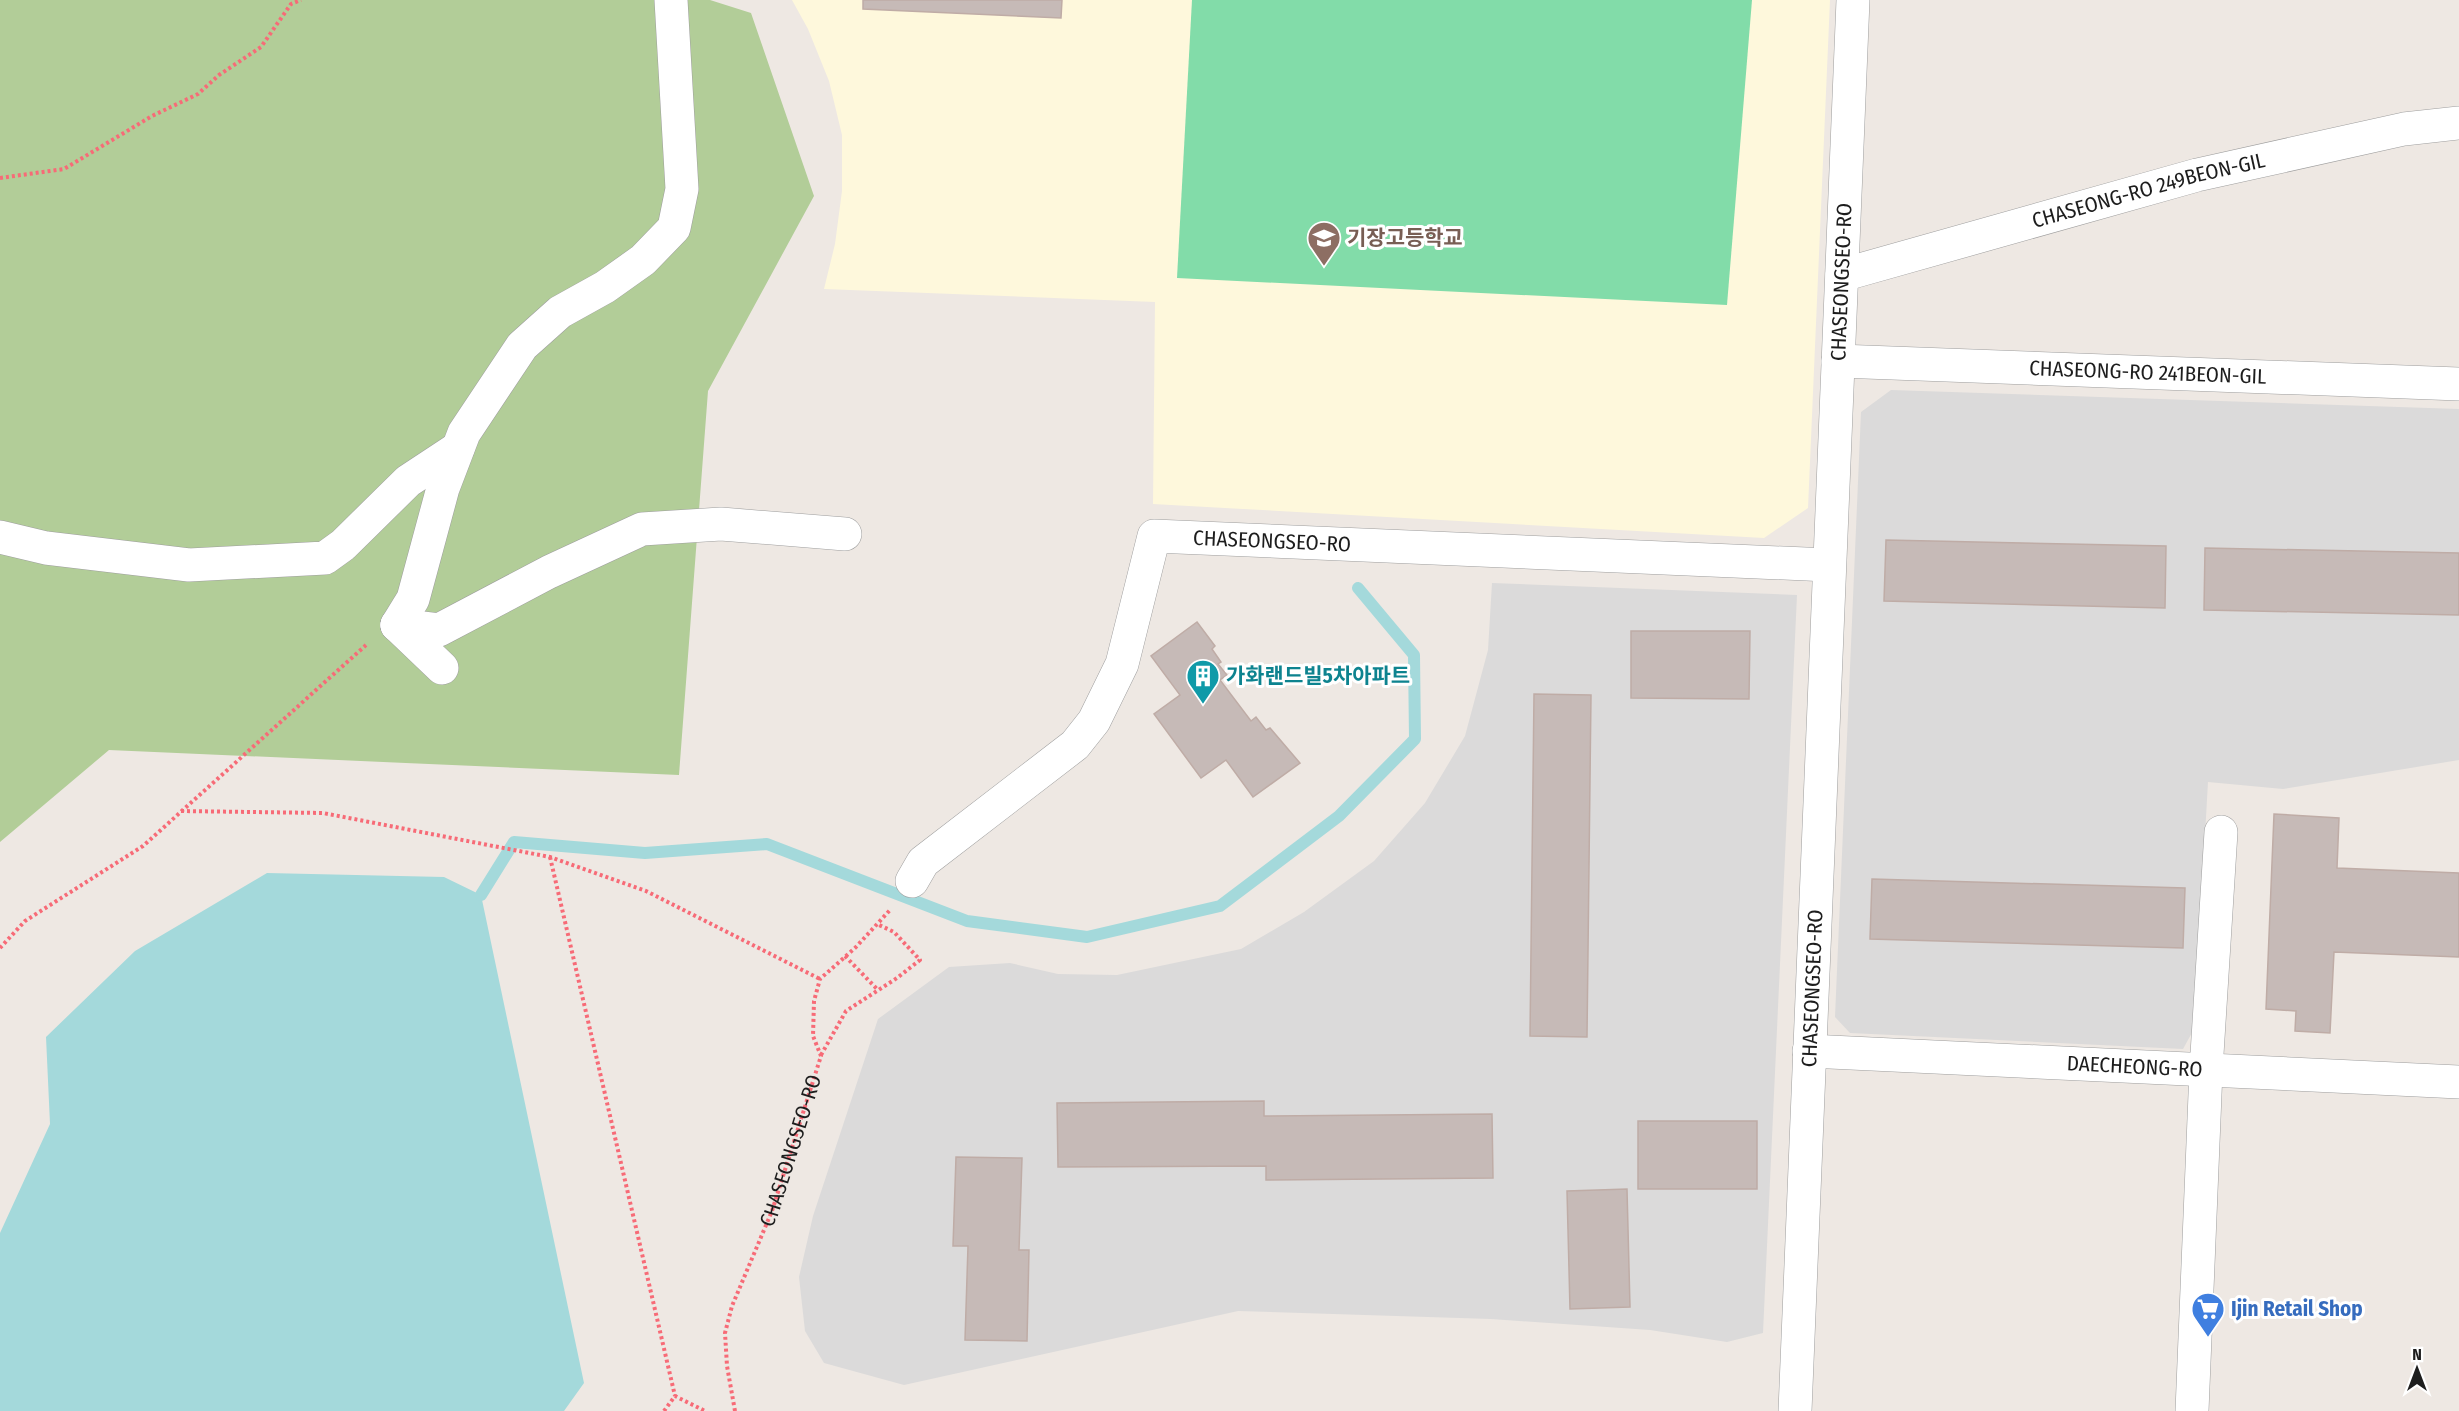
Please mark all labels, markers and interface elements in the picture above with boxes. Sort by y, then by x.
street label: CHASEONG-RO 249BEON-GIL [2029,147,2268,234]
street label: CHASEONGSEO-RO [1825,203,1858,361]
school or university icon: 기장고등학교 [1306,220,1342,267]
place label: 기장고등학교 [1347,225,1463,251]
street label: CHASEONG-RO 241BEON-GIL [2029,355,2268,390]
street label: CHASEONGSEO-RO [1193,525,1352,557]
building icon: 가화랜드빌5차아파트 [1185,658,1221,705]
place label: 가화랜드빌5차아파트 [1226,663,1410,689]
street label: CHASEONGSEO-RO [1796,909,1829,1068]
street label: DAECHEONG-RO [2066,1050,2203,1083]
street label: CHASEONGSEO-RO [754,1071,827,1231]
supermarket icon: Ijin Retail Shop [2190,1291,2226,1338]
place label: Ijin Retail Shop [2231,1296,2363,1322]
north arrow [2387,1339,2447,1399]
text: N [2412,1345,2422,1364]

